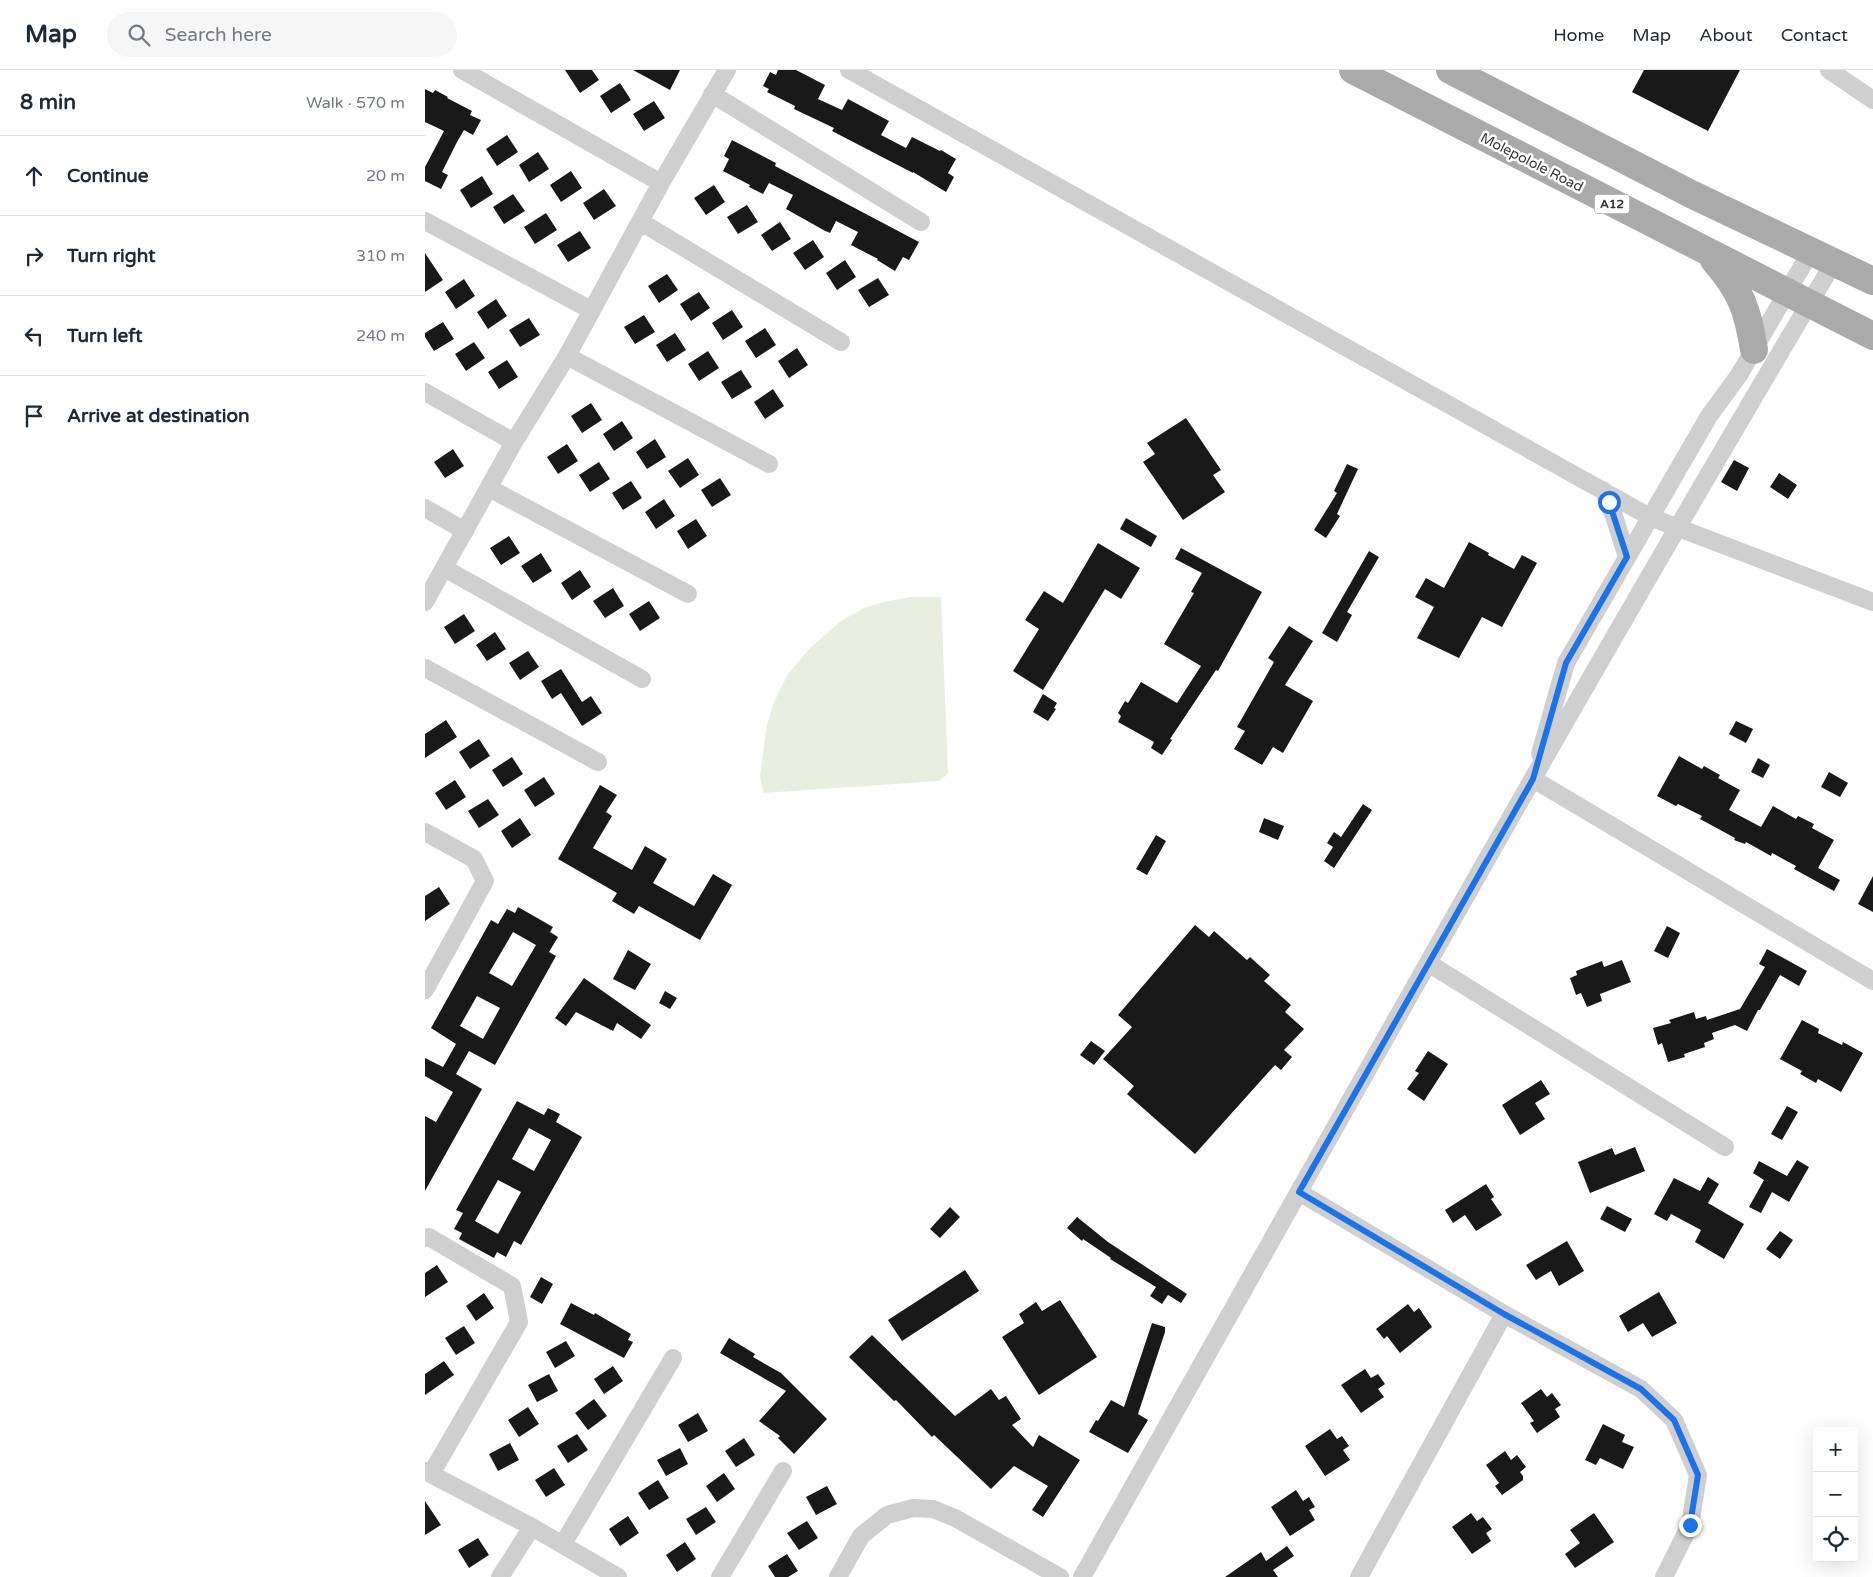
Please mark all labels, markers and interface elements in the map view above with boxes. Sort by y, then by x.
search box [107,12,457,57]
text: Map [25,20,77,49]
icon: search [125,21,153,49]
text: Search here [165,24,272,46]
text: Home [1553,24,1604,46]
text: Map [1632,24,1671,46]
text: About [1699,24,1753,46]
text: Contact [1781,24,1848,46]
text: 8 min [20,90,76,115]
text: Walk · 570 m [306,93,405,113]
street label: Molepolole Road [1478,129,1586,196]
icon: ahead [20,162,48,190]
text: Continue [67,165,149,187]
text: 20 m [366,166,405,186]
road number: A12 [1595,195,1629,214]
icon: right [20,242,48,270]
text: Turn right [67,245,155,267]
text: 310 m [356,246,405,266]
icon: left [20,322,48,350]
text: Turn left [67,325,143,347]
text: 240 m [356,326,405,346]
icon: arrive [20,402,48,430]
text: Arrive at destination [67,405,250,427]
route start [1598,491,1621,514]
map controls [1813,1427,1858,1562]
button: + [1813,1427,1858,1472]
button: − [1813,1472,1858,1517]
route end [1679,1514,1702,1537]
button: locate [1813,1517,1858,1562]

